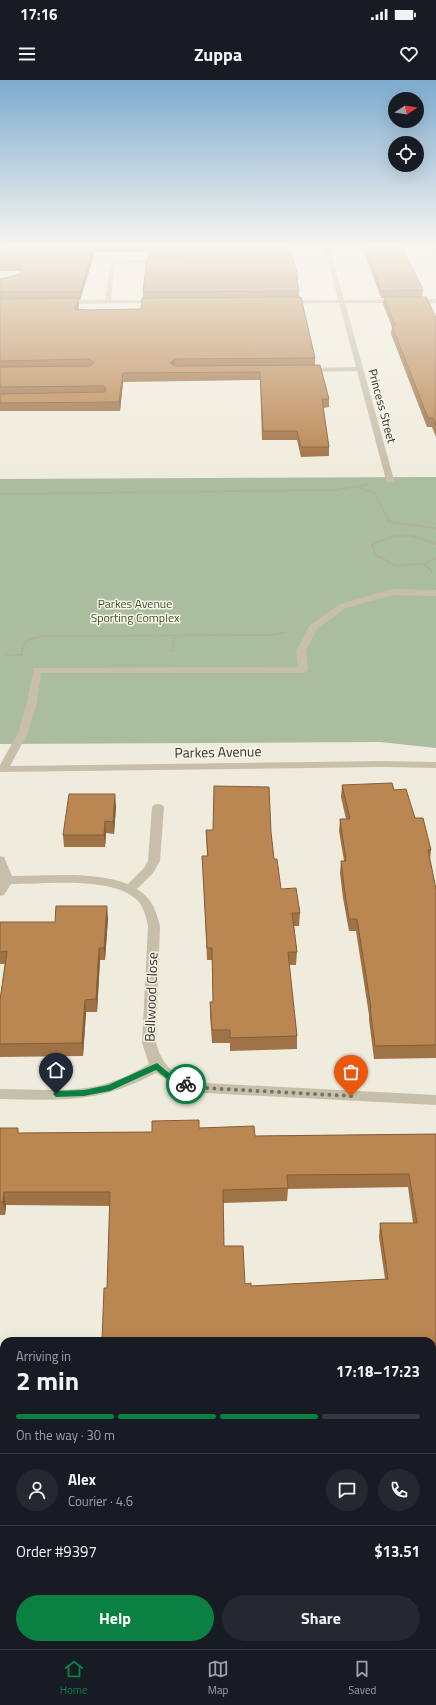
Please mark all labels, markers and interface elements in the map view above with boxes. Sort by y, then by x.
text: 17:16 [20,3,57,26]
text: Zuppa [194,41,242,68]
icon: menu [16,43,38,65]
icon: heart [398,43,420,65]
north arrow [388,92,424,128]
map controls [388,92,424,172]
button: locate [388,136,424,172]
street label: Princess Street [363,367,402,446]
park label: Parkes Avenue Sporting Complex [91,594,180,627]
street label: Parkes Avenue [174,740,262,763]
street label: Bellwood Close [138,952,163,1042]
pin [39,1053,73,1094]
pin [334,1055,368,1096]
icon: home [45,1059,67,1081]
icon: bag [340,1061,362,1083]
courier [166,1064,206,1104]
icon: bike [175,1073,197,1095]
text: Arriving in [16,1346,71,1366]
text: 17:18–17:23 [336,1360,420,1383]
text: 2 min [16,1361,79,1400]
text: On the way · 30 m [16,1425,115,1445]
text: Alex [68,1468,96,1491]
button: person [16,1469,58,1511]
button: chat [326,1469,368,1511]
button: phone [378,1469,420,1511]
text: Courier · 4.6 [68,1491,133,1511]
text: Order #9397 [16,1540,97,1563]
text: $13.51 [374,1540,420,1563]
button: Help [16,1595,214,1641]
button: Share [222,1595,420,1641]
tab: Home [60,1658,88,1698]
tab: Map [207,1658,229,1698]
tab: Saved [348,1658,376,1698]

